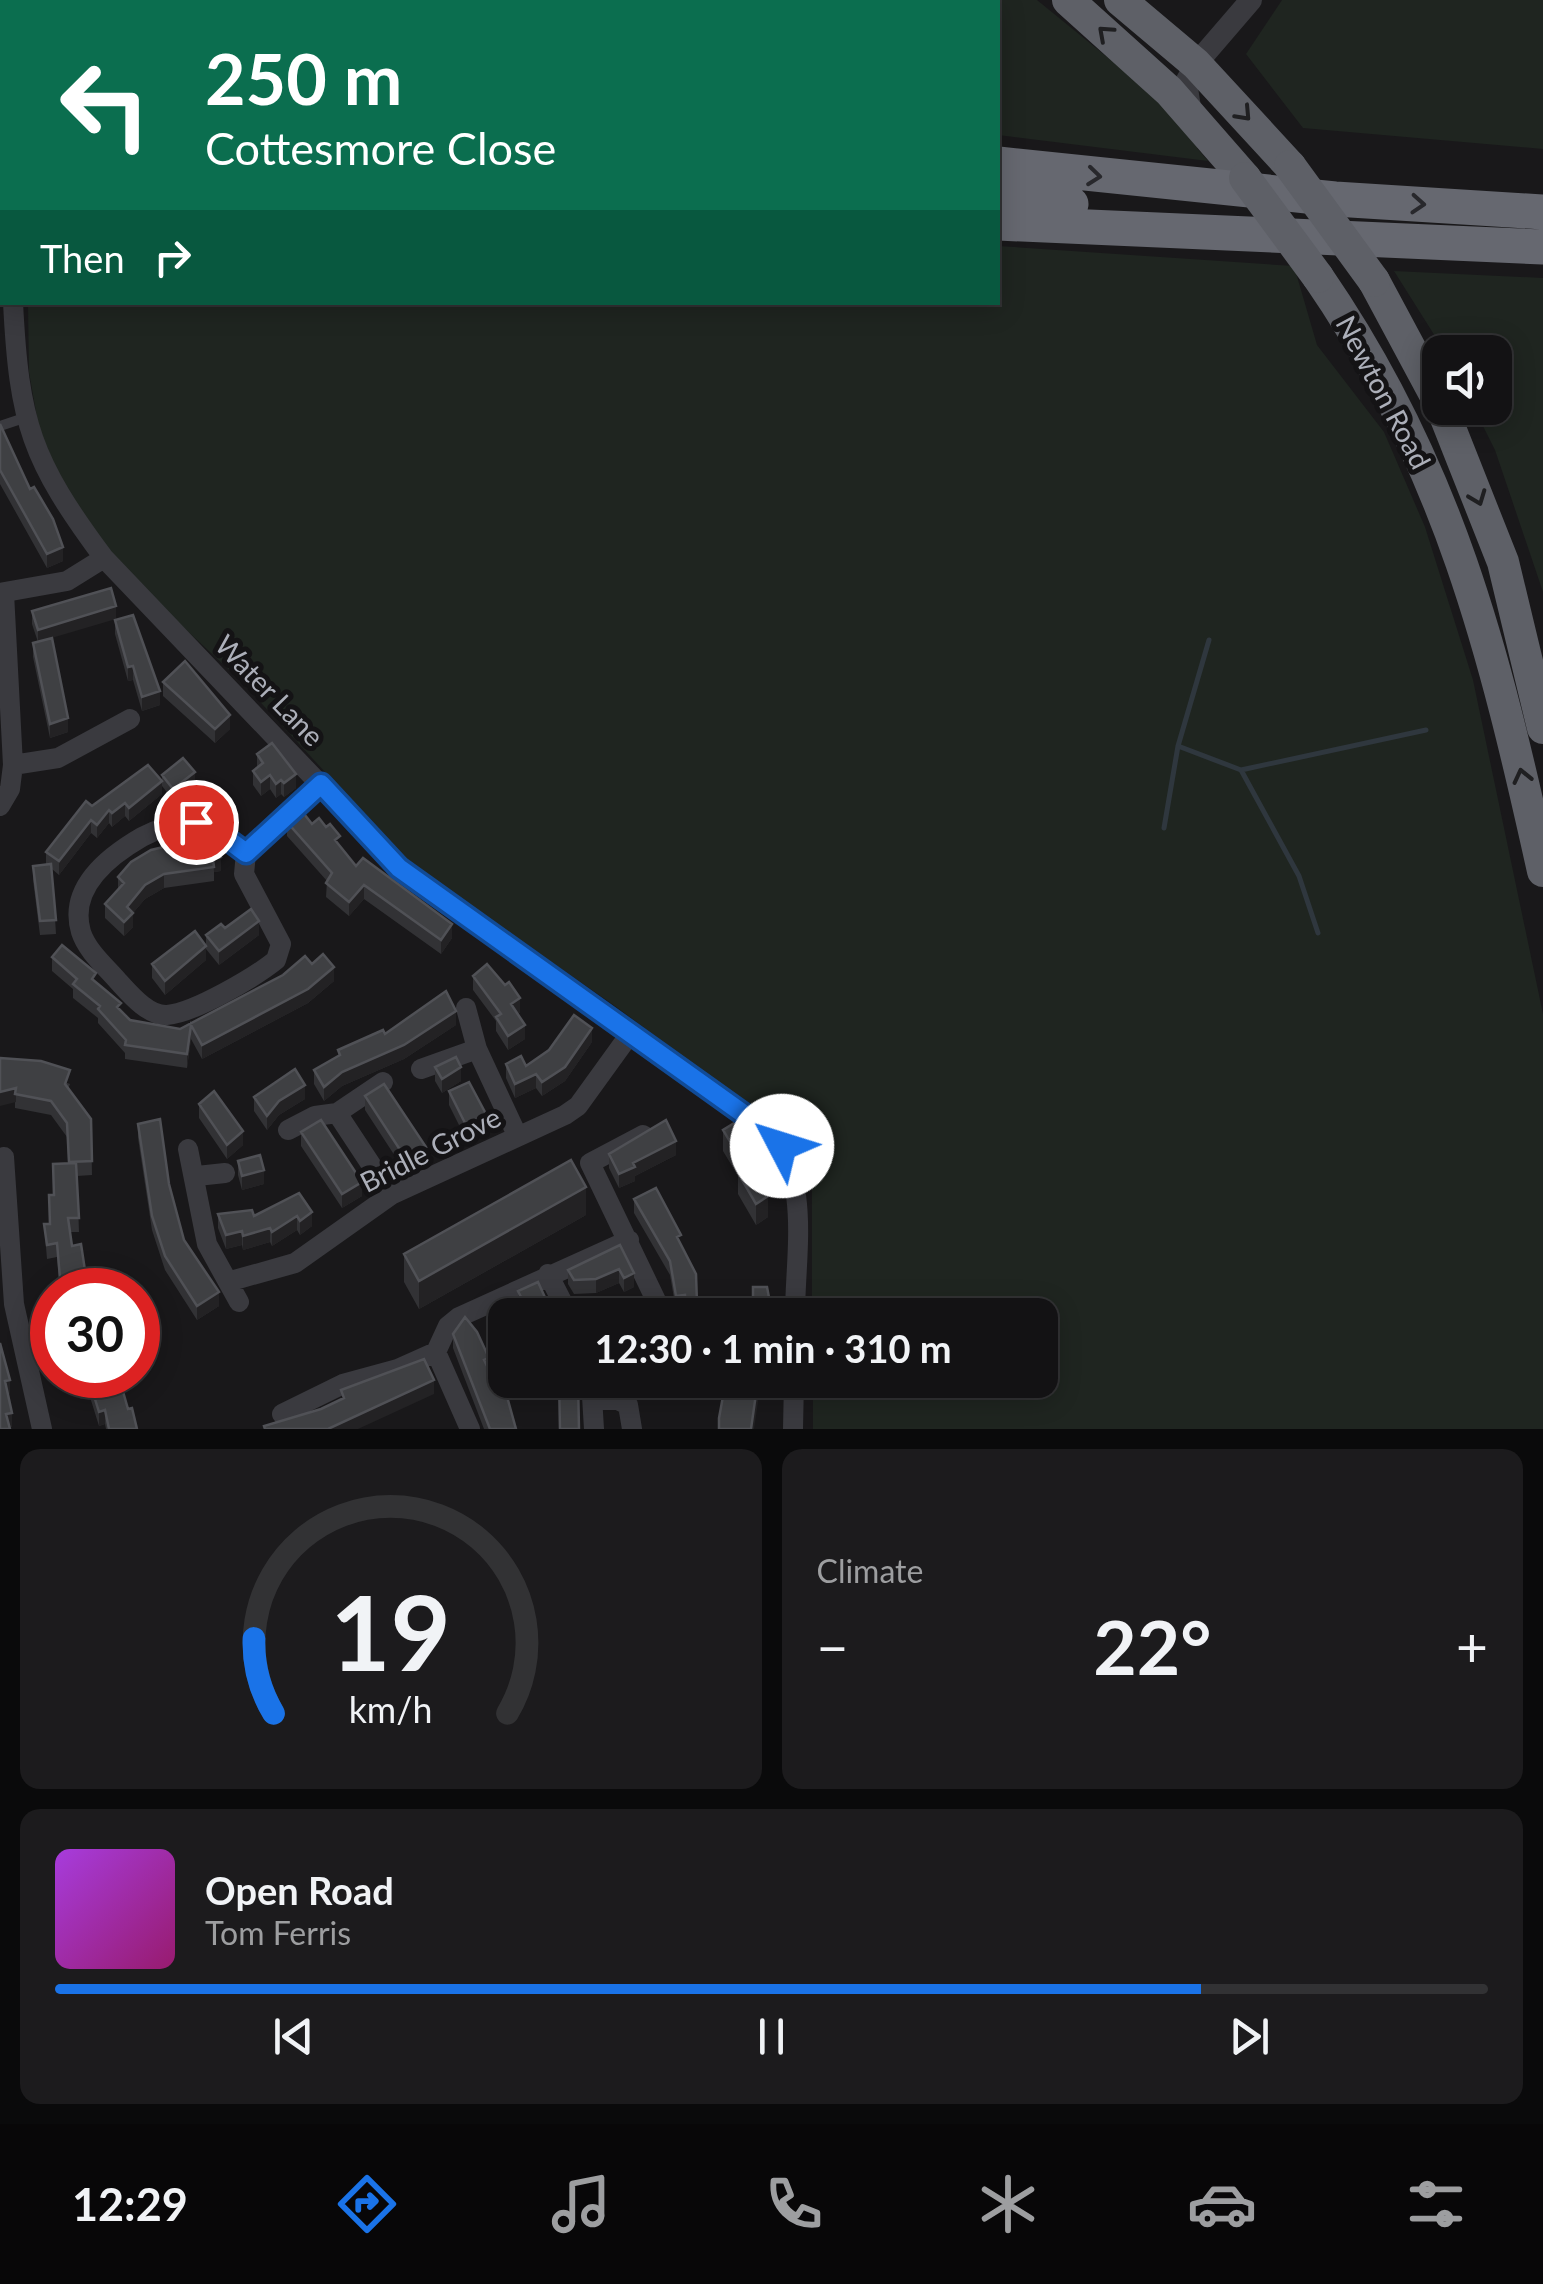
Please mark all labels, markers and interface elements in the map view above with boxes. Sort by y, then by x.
one-way arrow [1098,26,1117,44]
text: 250 m [205,36,402,120]
icon: left [40,40,170,170]
one-way arrow [1232,103,1250,121]
text: Cottesmore Close [205,121,556,175]
one-way arrow [1087,165,1103,186]
one-way arrow [1410,193,1426,214]
icon: right [145,230,200,285]
text: Then [40,235,125,281]
street label: Newton Road [1329,310,1439,474]
map controls [1422,335,1512,425]
button: sound [1422,335,1512,425]
one-way arrow [1467,488,1487,505]
street label: Water Lane [209,627,331,753]
one-way arrow [1513,768,1534,785]
pin [154,780,239,865]
icon: arrive [169,795,224,850]
position arrow [730,1094,834,1198]
street label: Bridle Grove [354,1099,506,1199]
speed limit sign: 30 [30,1268,160,1398]
text: 12:30 · 1 min · 310 m [594,1325,952,1371]
text: Climate [817,1551,923,1590]
text: 19 [330,1568,451,1693]
text: 22° [1093,1601,1211,1691]
text: − [817,1613,848,1679]
text: + [1456,1613,1488,1679]
text: km/h [349,1688,433,1731]
text: Open Road [205,1867,394,1913]
text: Tom Ferris [205,1913,351,1952]
icon: previous [266,2009,321,2064]
icon: pause [744,2009,799,2064]
icon: next [1222,2009,1277,2064]
icon: directions [332,2169,402,2239]
icon: music [546,2169,616,2239]
icon: phone [759,2169,829,2239]
icon: climate [973,2169,1043,2239]
icon: car [1187,2169,1257,2239]
icon: filters [1401,2169,1471,2239]
text: 12:29 [72,2177,188,2231]

